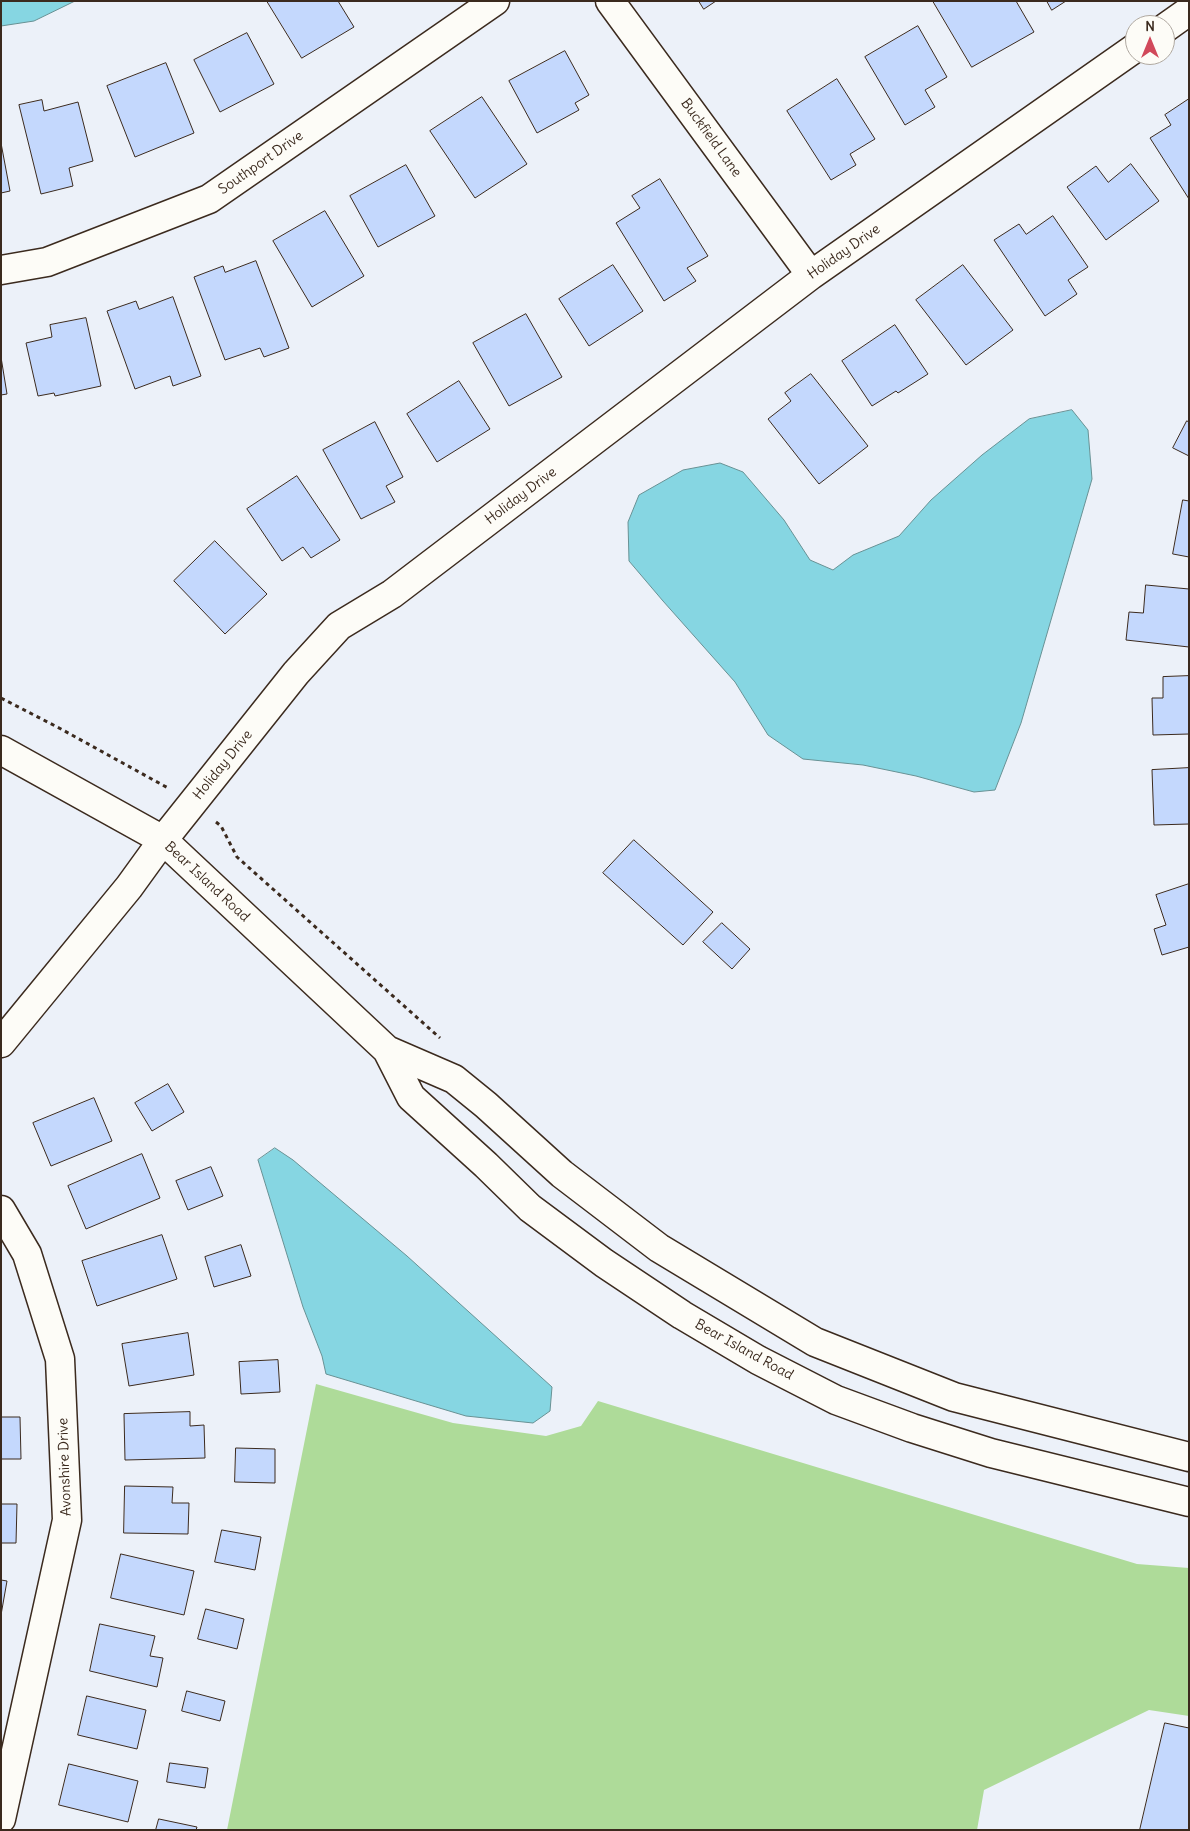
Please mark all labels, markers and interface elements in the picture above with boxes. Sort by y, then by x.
north arrow [1125,15,1175,65]
text: N [1145,17,1155,35]
street label: Buckfield Lane [677,96,745,180]
street label: Southport Drive [215,128,307,198]
street label: Holiday Drive [804,221,884,283]
street label: Holiday Drive [482,464,560,528]
street label: Holiday Drive [190,727,256,803]
street label: Bear Island Road [161,838,253,926]
street label: Bear Island Road [692,1316,796,1384]
street label: Avonshire Drive [55,1417,75,1517]

